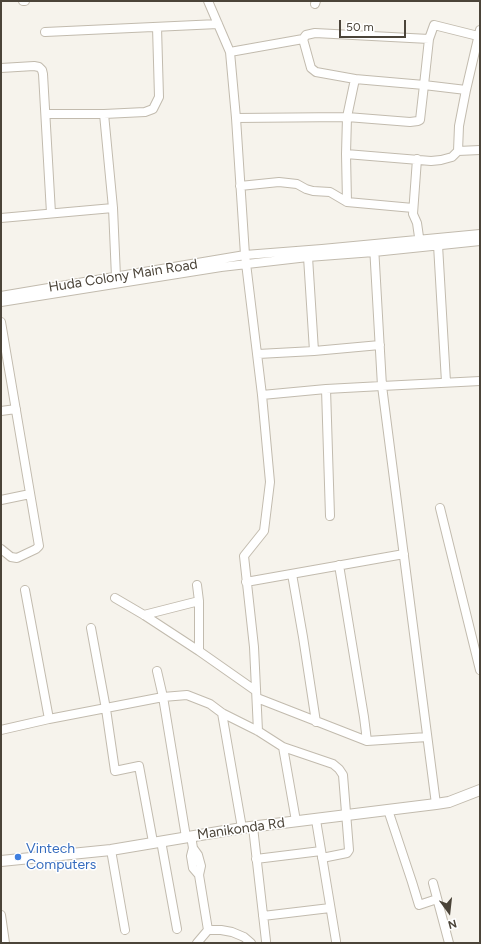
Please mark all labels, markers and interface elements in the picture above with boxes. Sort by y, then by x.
scale bar [341,12,408,38]
text: 50 m [346,20,374,34]
street label: Huda Colony Main Road [47,256,199,296]
street label: Manikonda Rd [196,815,286,843]
place label: Vintech Computers [26,841,96,874]
marker: Vintech Computers [13,852,23,862]
north arrow [429,892,469,932]
text: N [446,917,458,931]

